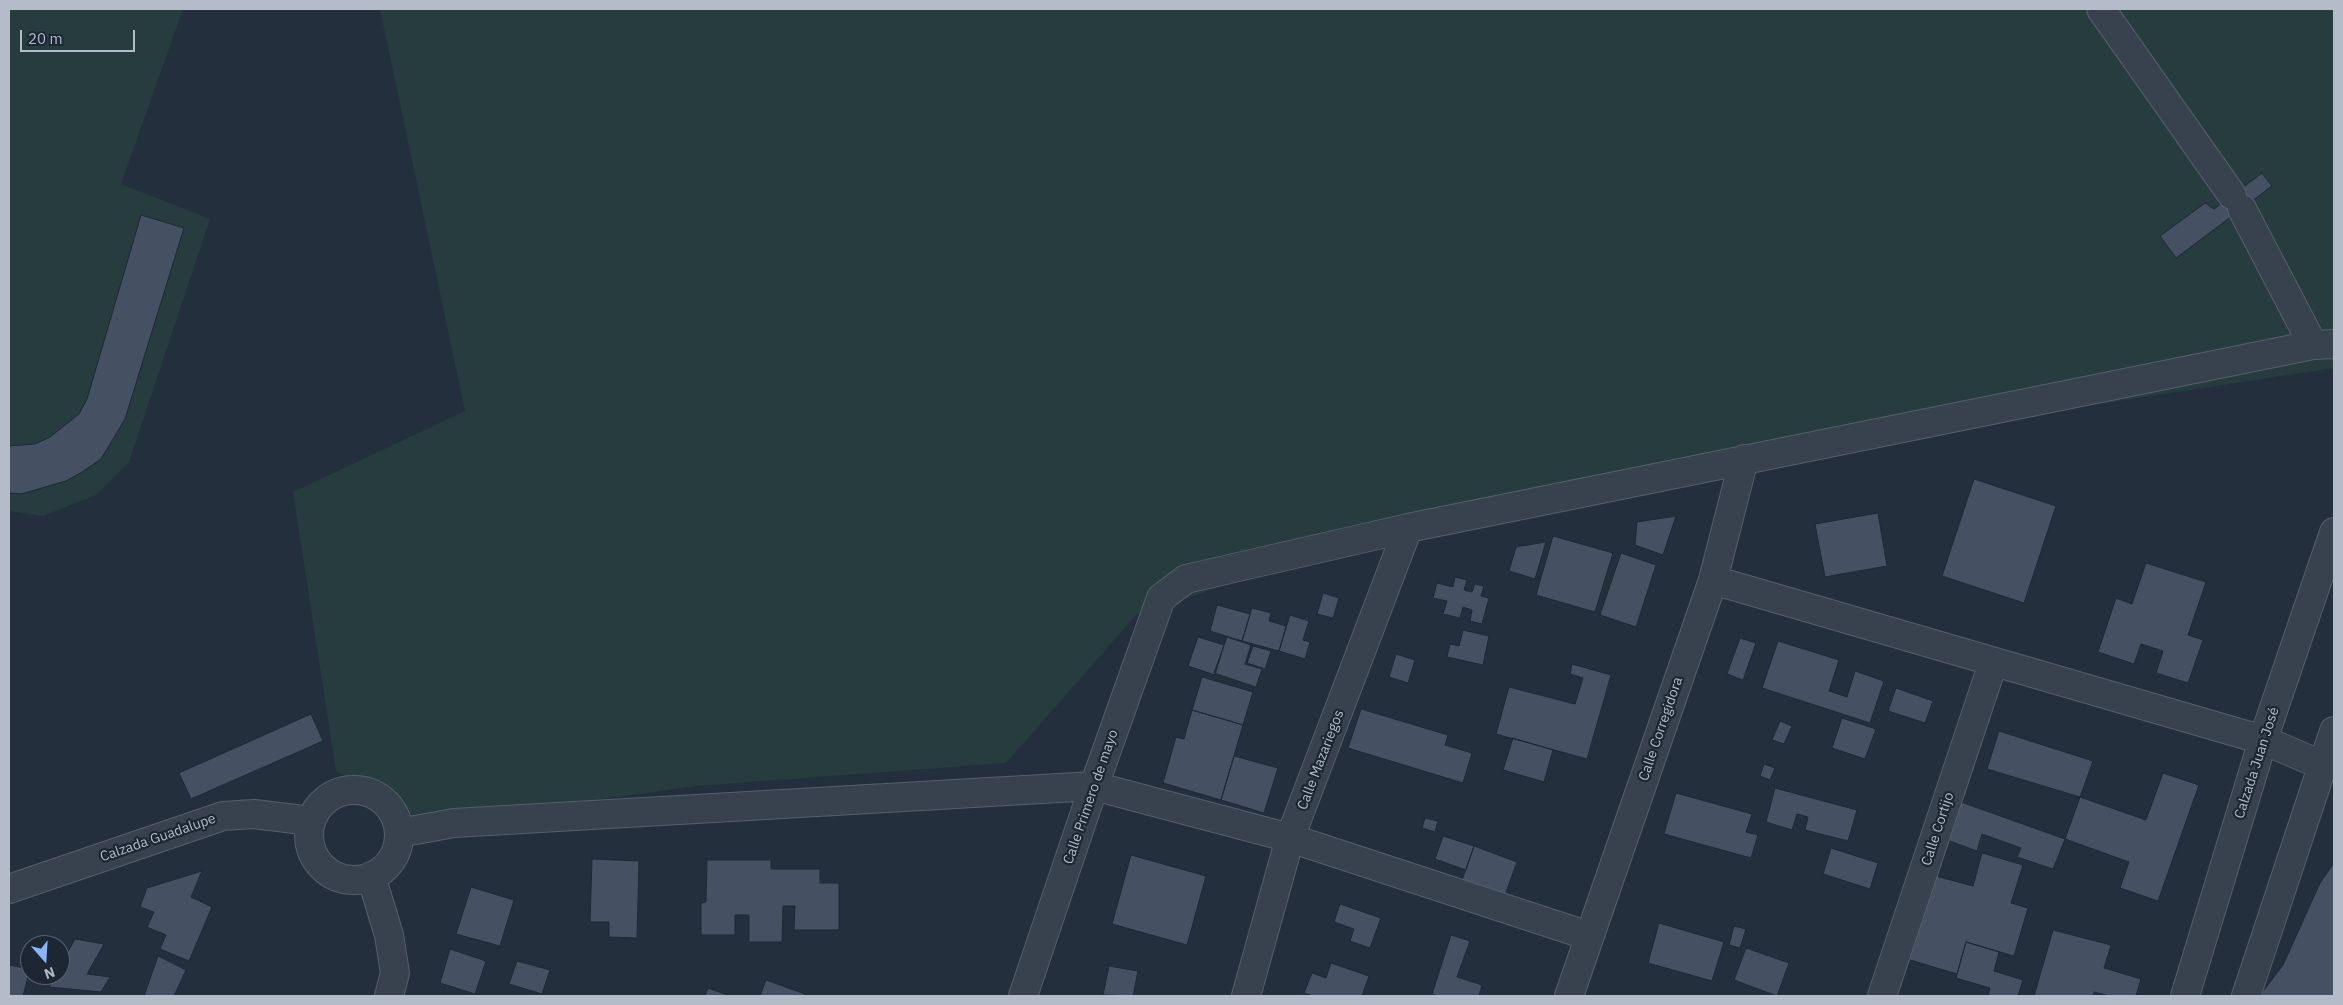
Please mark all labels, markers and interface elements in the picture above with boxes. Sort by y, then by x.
scale bar [22,20,138,52]
text: 20 m [28,29,63,48]
street label: Calle Corregidora [1635,675,1687,783]
street label: Calzada Juan José [2231,705,2283,821]
street label: Calle Mazariegos [1294,708,1348,812]
street label: Calle Primero de mayo [1060,727,1122,867]
street label: Calle Cortijo [1918,790,1958,868]
street label: Calzada Guadalupe [98,810,218,866]
north arrow [20,935,70,985]
text: N [42,963,57,983]

